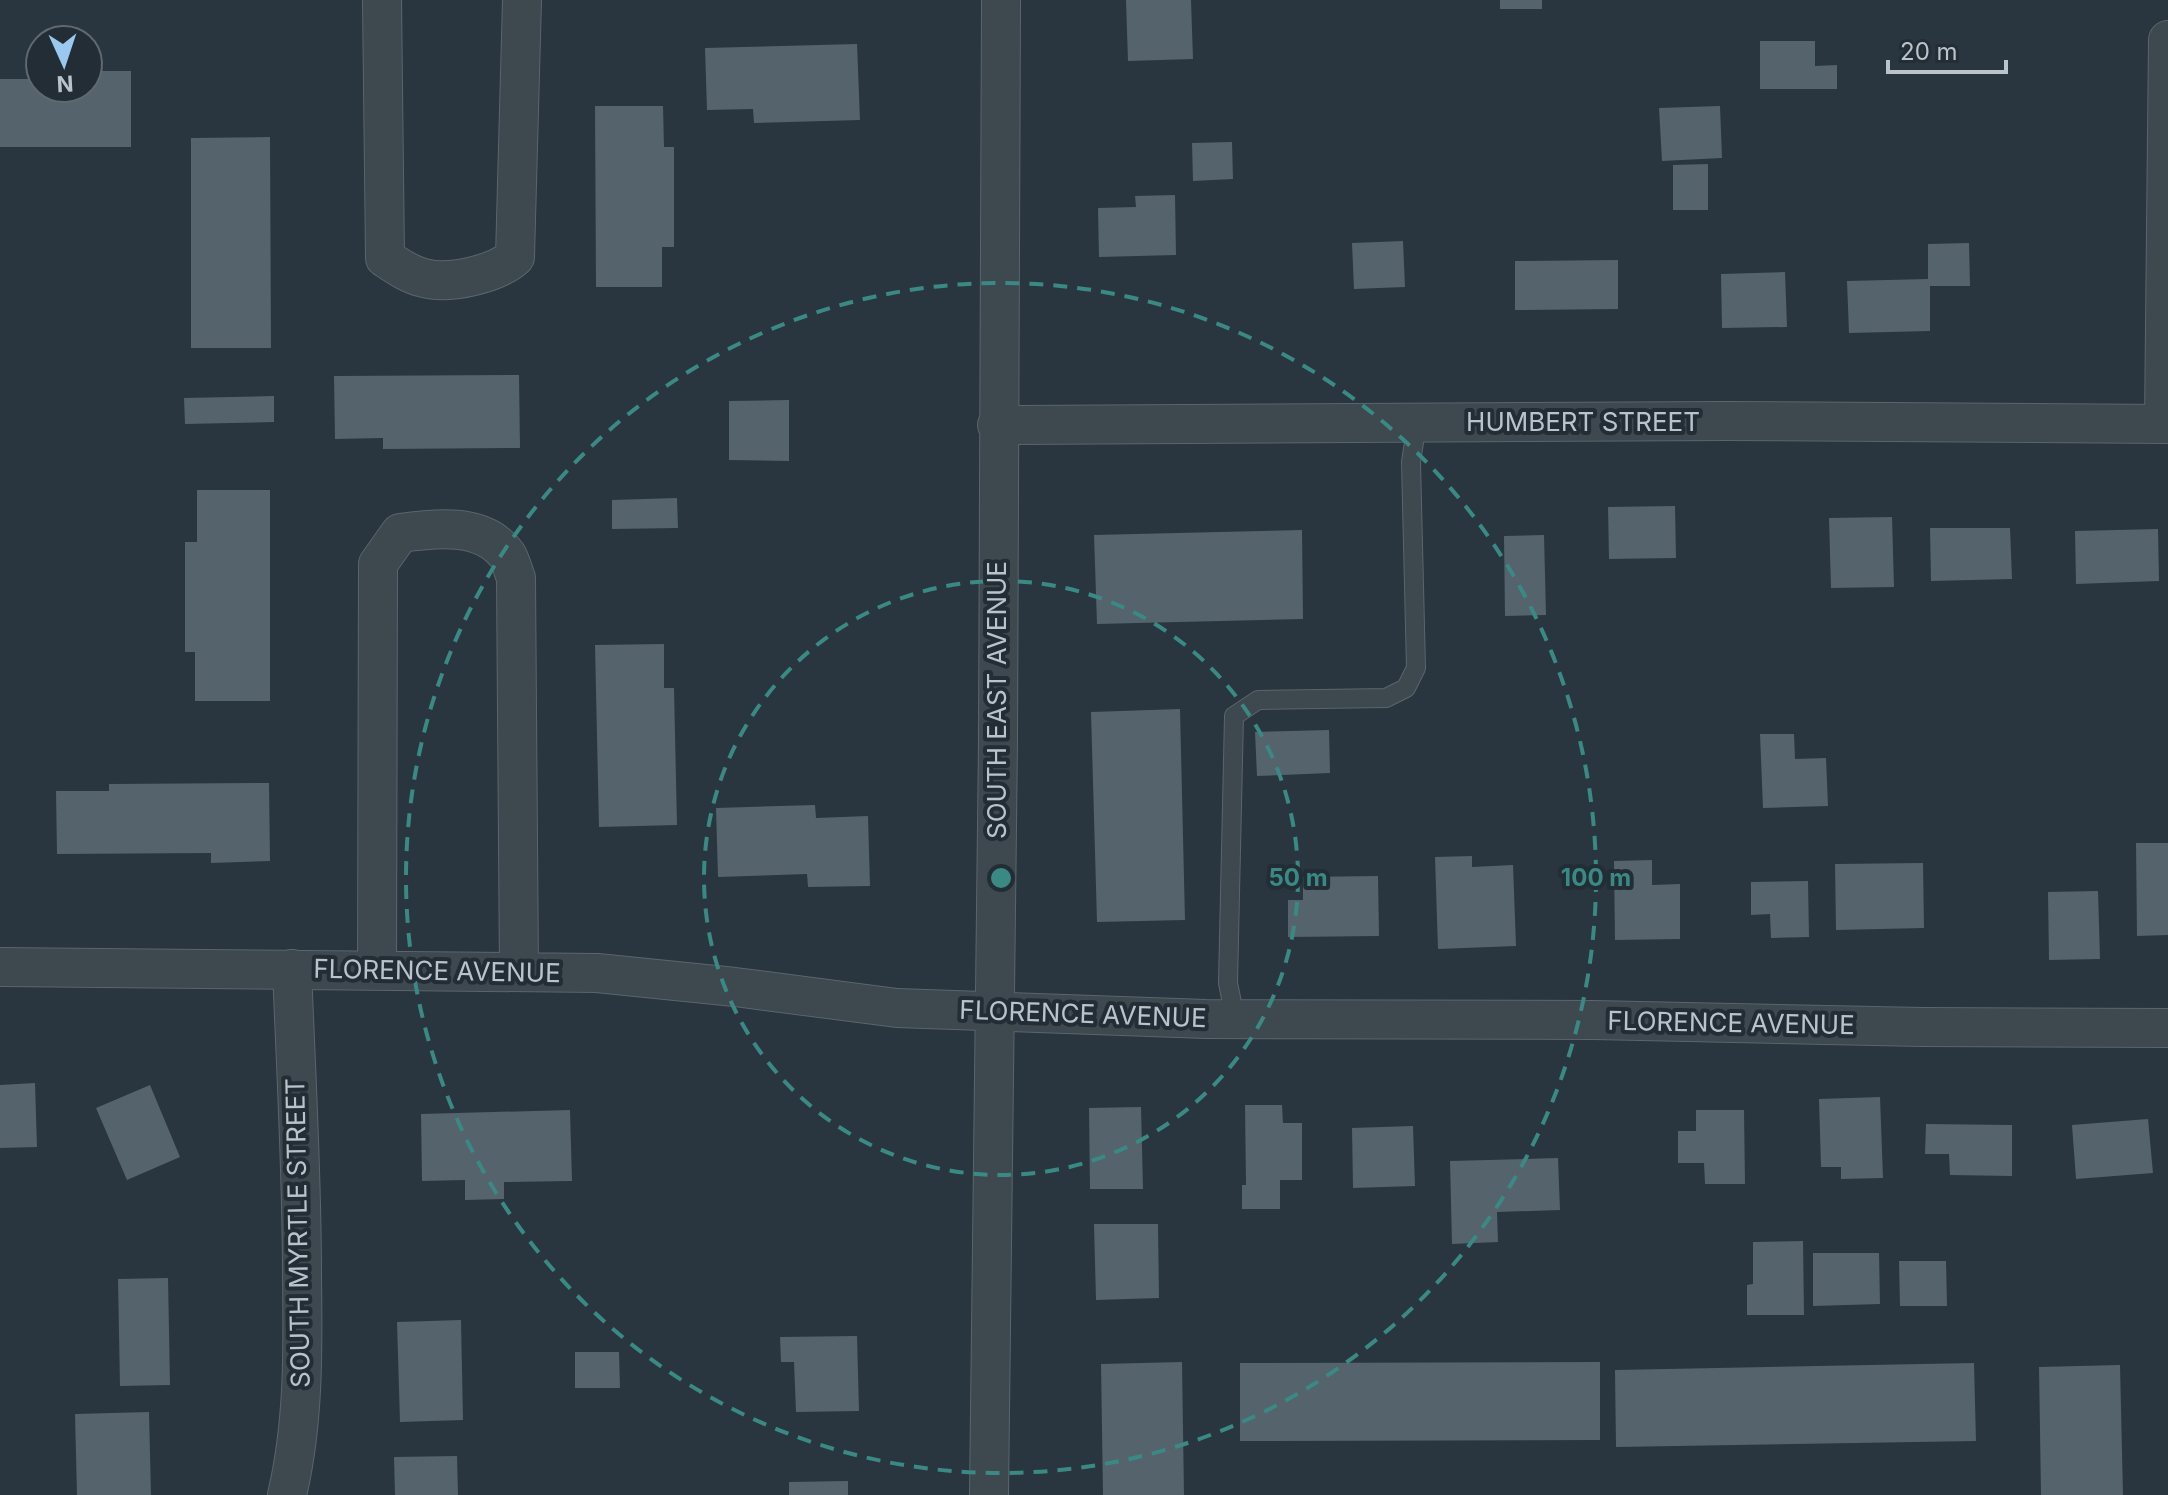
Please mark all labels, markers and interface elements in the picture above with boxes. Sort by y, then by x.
north arrow [24,24,104,104]
scale bar [1888,24,2006,74]
text: 20 m [1900,37,1958,66]
text: N [56,71,74,97]
street label: HUMBERT STREET [1466,406,1700,437]
street label: SOUTH EAST AVENUE [981,561,1012,839]
text: 50 m [1268,863,1328,892]
text: 100 m [1561,863,1631,892]
centre of rings [987,864,1015,892]
street label: FLORENCE AVENUE [313,953,561,988]
street label: FLORENCE AVENUE [959,994,1207,1033]
street label: FLORENCE AVENUE [1607,1005,1855,1040]
street label: SOUTH MYRTLE STREET [279,1078,316,1388]

